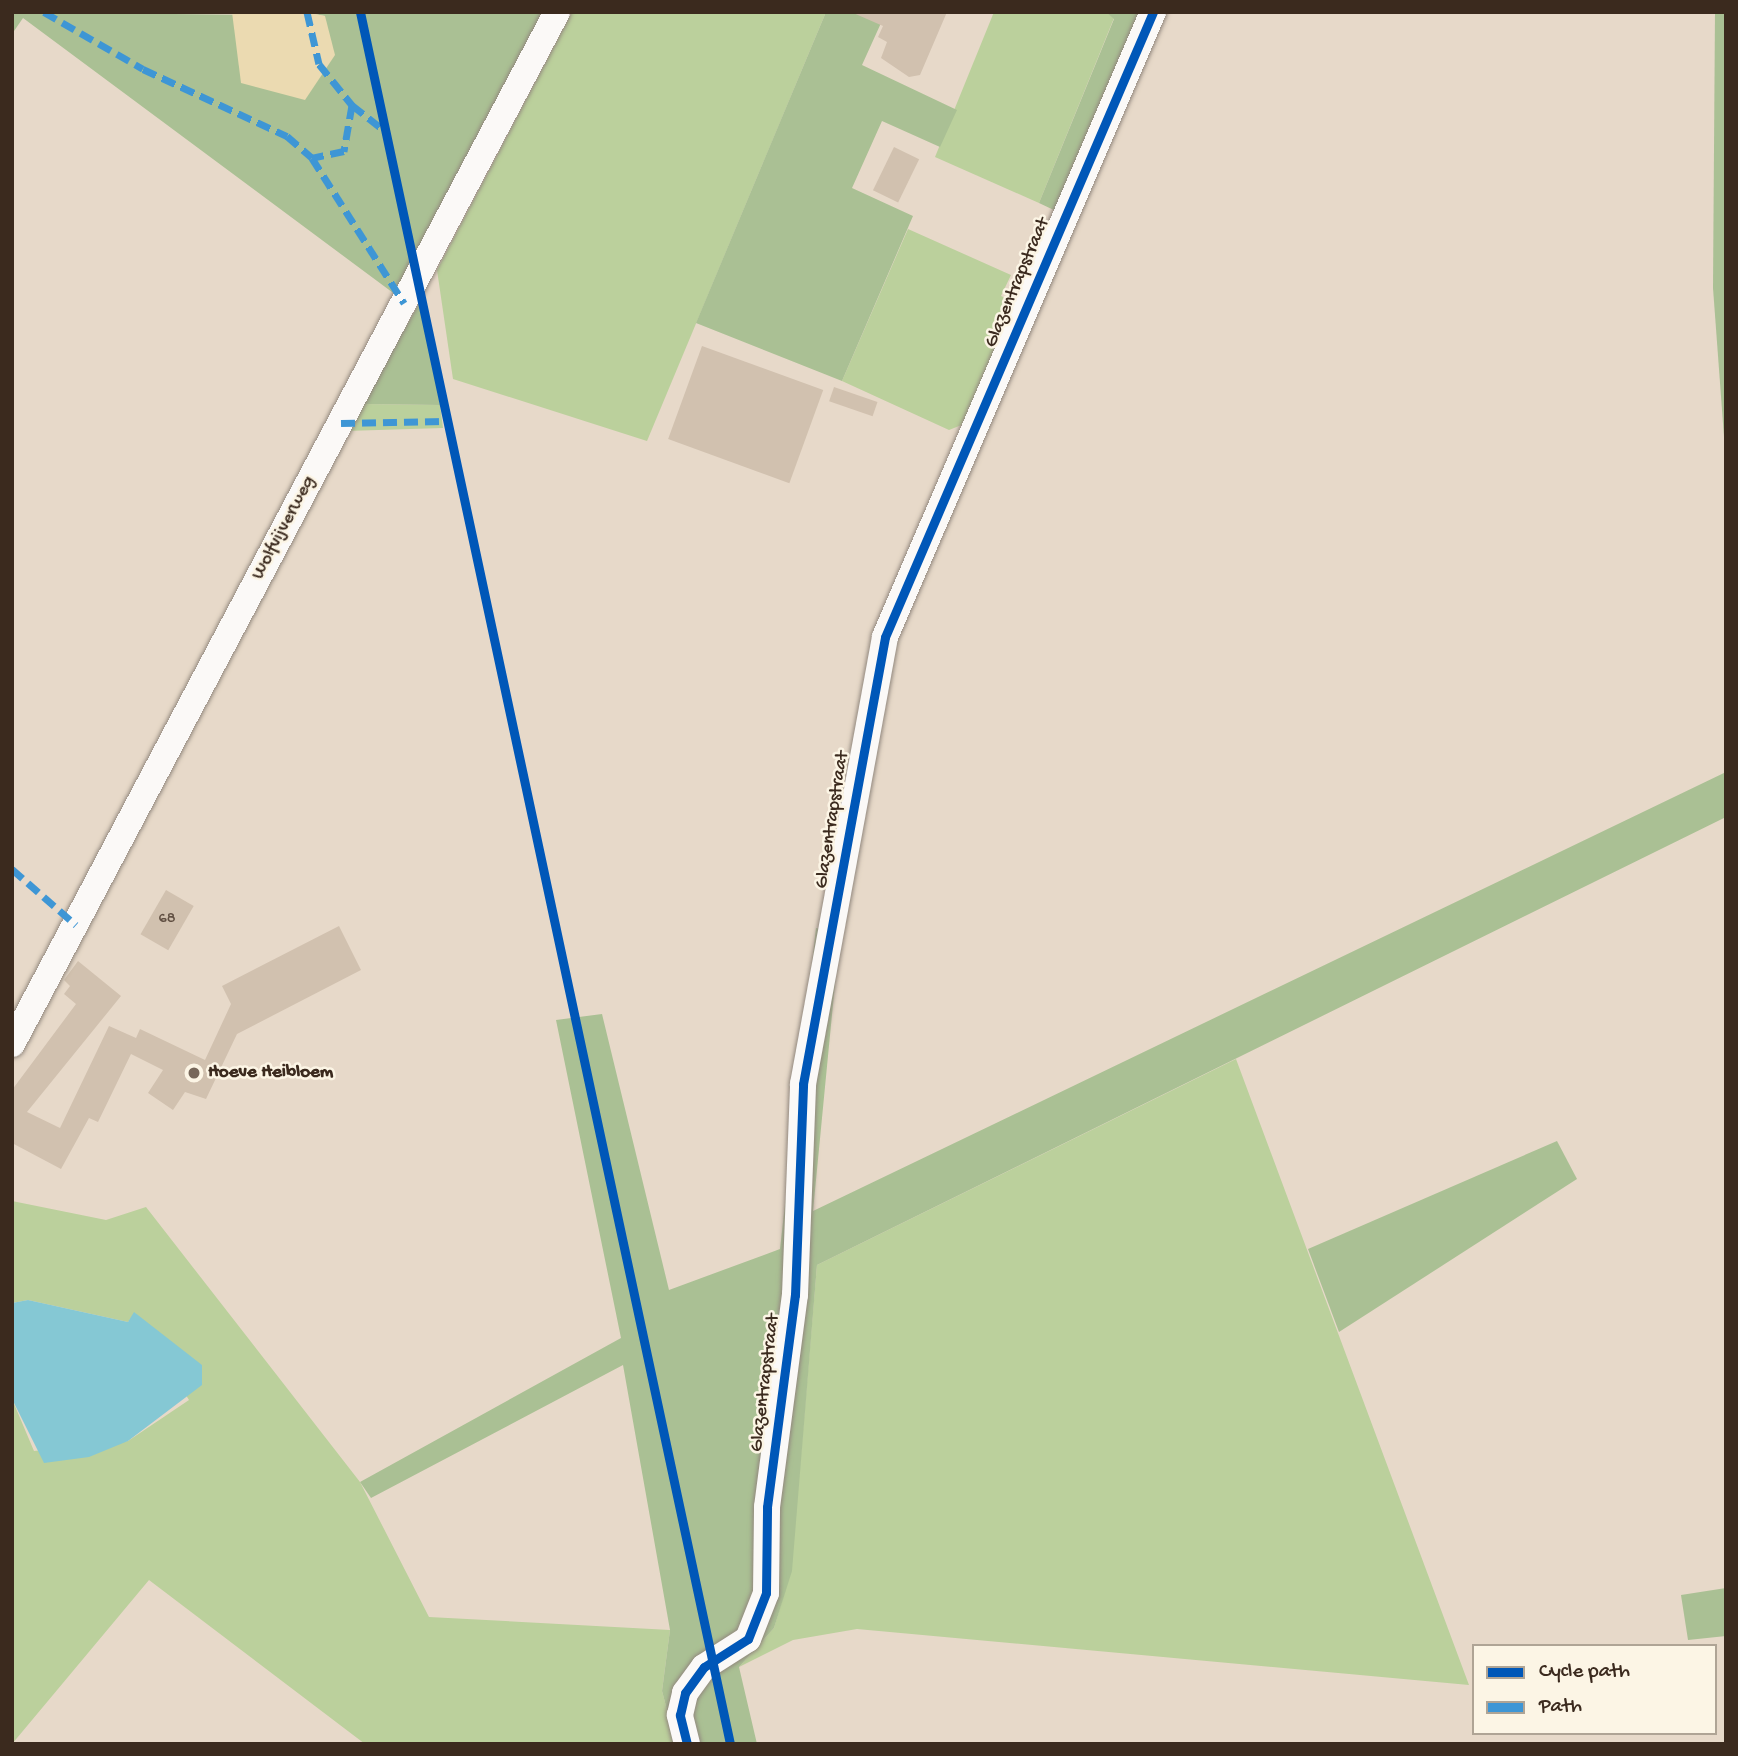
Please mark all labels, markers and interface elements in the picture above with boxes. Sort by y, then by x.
street label: Glazentrapstraat [980,215,1056,351]
street label: Wolfvijverweg [247,472,321,584]
street label: Glazentrapstraat [811,750,855,890]
house number: 68 [159,910,175,930]
place label: Hoeve Heibloem [208,1062,333,1084]
marker: Hoeve Heibloem [186,1065,202,1081]
street label: Glazentrapstraat [746,1313,786,1453]
legend [1472,1644,1717,1735]
text: Cycle path [1539,1660,1630,1685]
text: Path [1539,1695,1582,1720]

